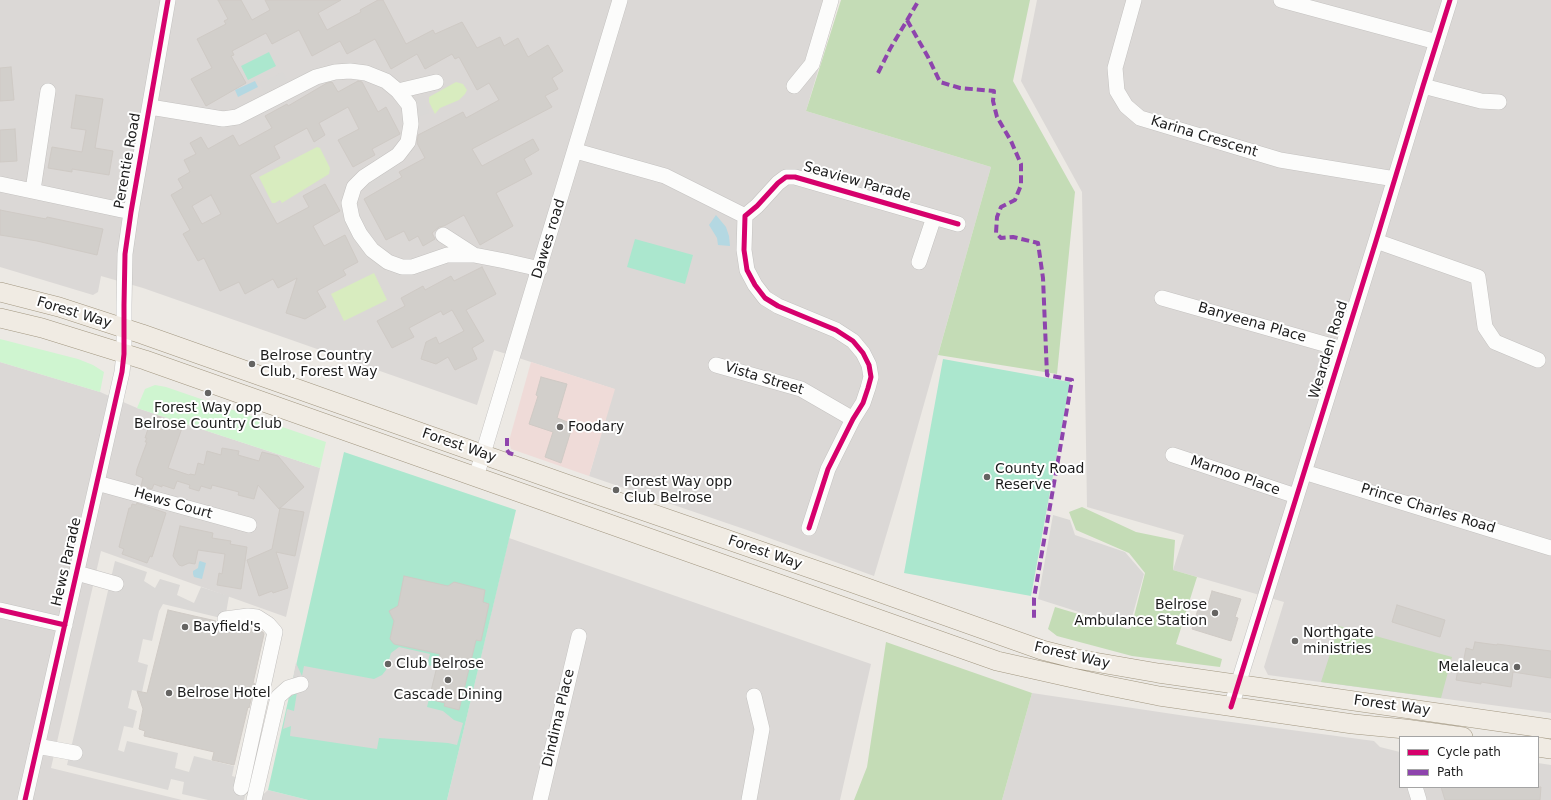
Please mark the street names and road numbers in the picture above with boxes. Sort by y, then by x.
street label: Perentie Road [111,112,145,210]
street label: Karina Crescent [1149,113,1259,161]
street label: Seaview Parade [801,159,913,205]
street label: Dawes road [529,197,569,281]
street label: Forest Way [35,294,113,332]
street label: Wearden Road [1306,299,1352,401]
street label: Banyeena Place [1196,300,1308,346]
street label: Vista Street [723,359,805,399]
street label: Forest Way [420,425,498,467]
street label: Marnoo Place [1188,453,1282,499]
street label: Prince Charles Road [1359,481,1497,537]
street label: Hews Court [132,485,214,523]
street label: Hews Parade [49,516,85,608]
street label: Forest Way [726,532,804,574]
street label: Forest Way [1032,639,1112,673]
street label: Dindima Place [540,667,578,769]
street label: Forest Way [1353,692,1431,720]

